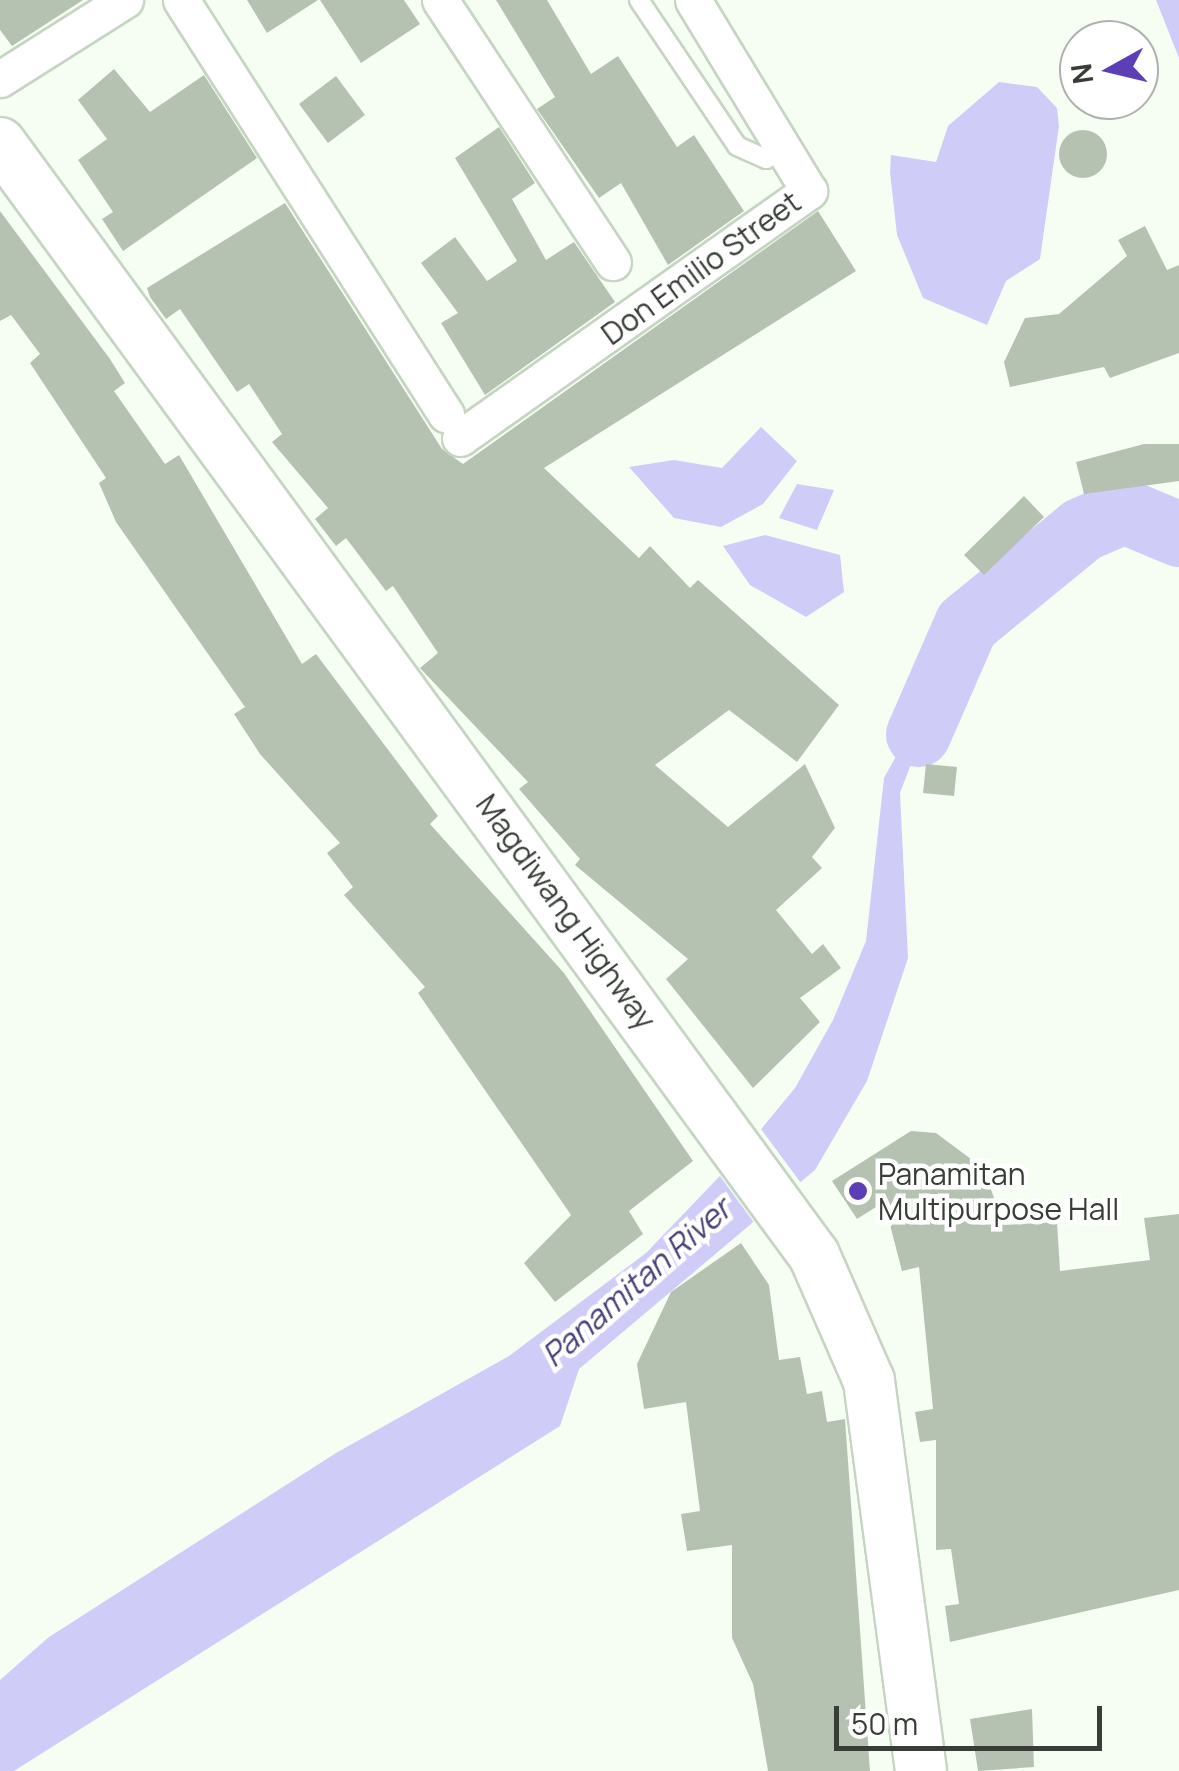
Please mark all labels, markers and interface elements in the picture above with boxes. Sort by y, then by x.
north arrow [1059,20,1159,120]
text: N [1061,61,1101,87]
street label: Don Emilio Street [595,184,807,352]
street label: Magdiwang Highway [469,788,663,1036]
place label: Panamitan Multipurpose Hall [878,1156,1119,1226]
marker: Panamitan Multipurpose Hall [847,1180,869,1202]
water label: Panamitan River [534,1190,738,1374]
scale bar [839,1686,1106,1748]
text: 50 m [851,1703,918,1744]

